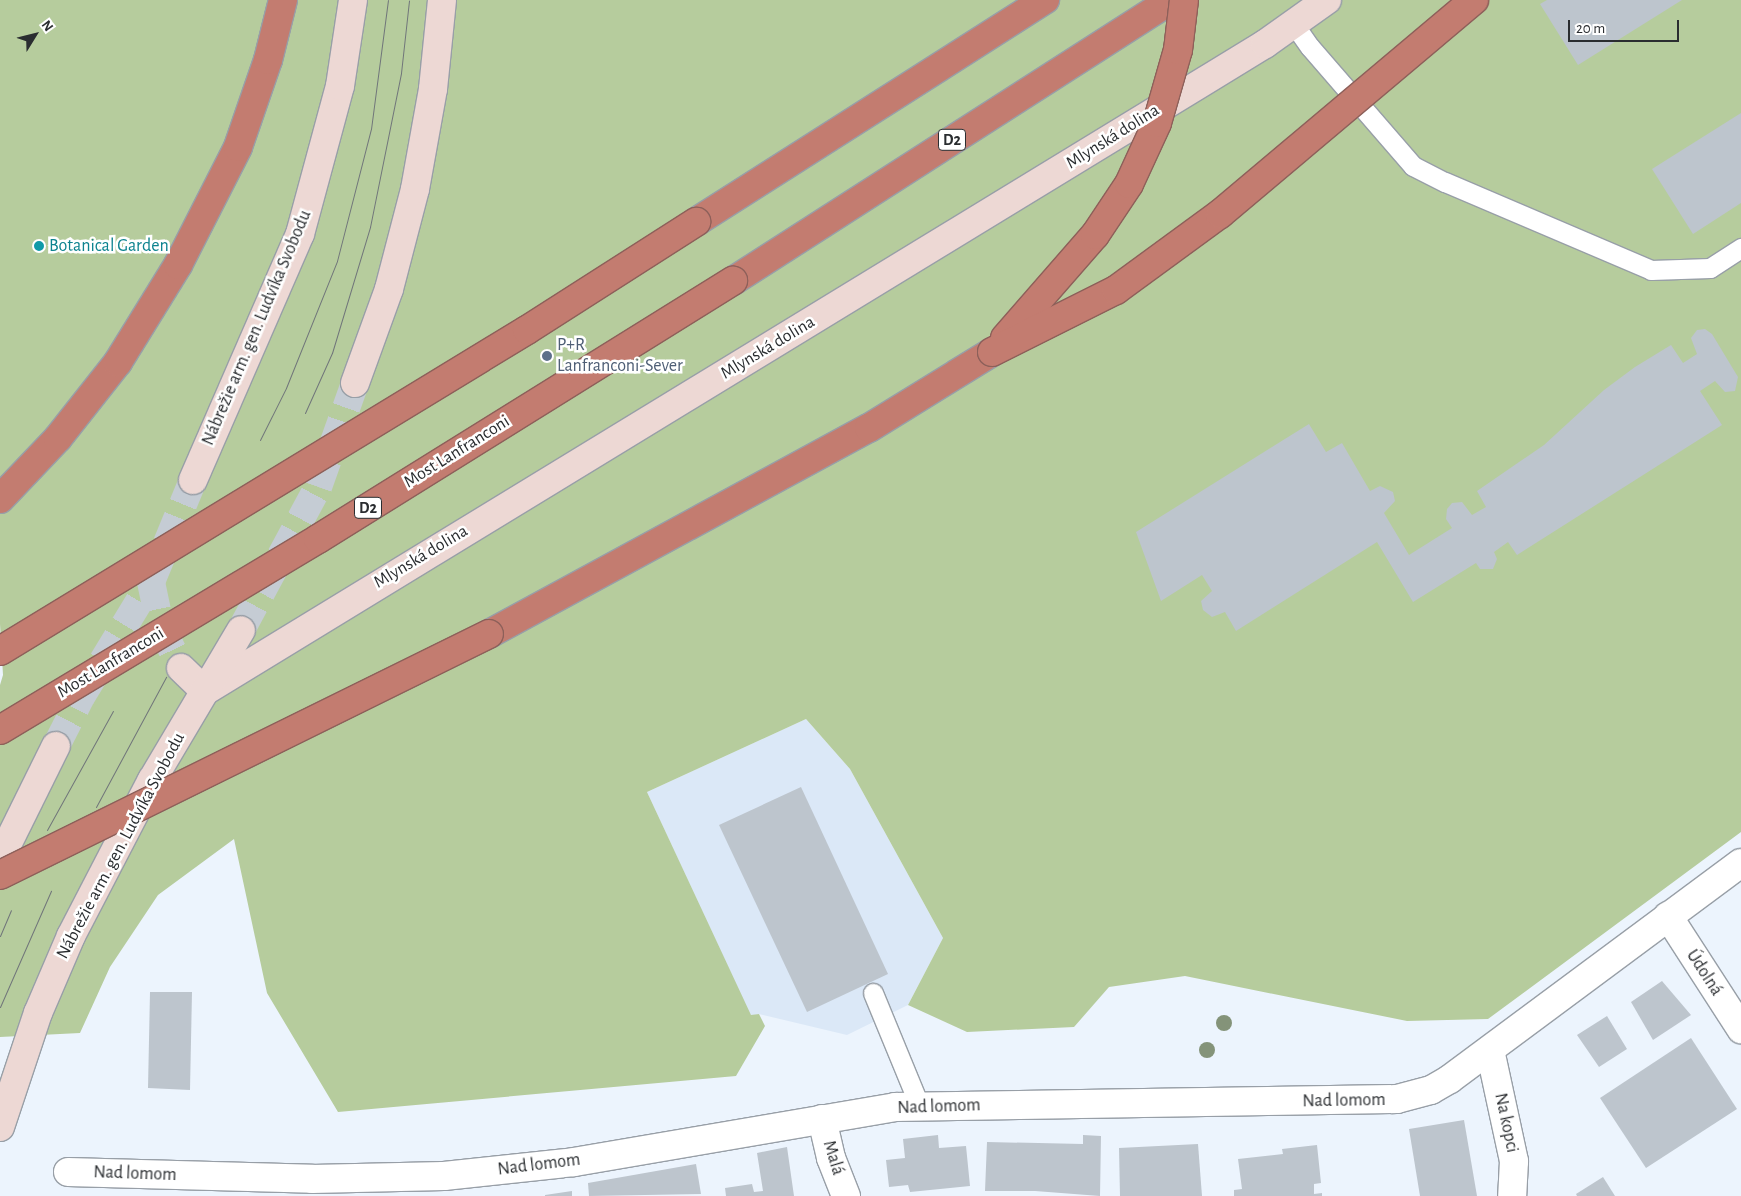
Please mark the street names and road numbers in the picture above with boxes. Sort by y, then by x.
street label: Mlynská dolina [1062,100,1164,174]
road number: D2 [937,126,967,154]
street label: Nábrežie arm. gen. Ludvíka Svobodu [198,207,316,449]
street label: Mlynská dolina [717,311,819,385]
street label: Most Lanfranconi [400,411,514,493]
road number: D2 [353,494,383,522]
street label: Mlynská dolina [370,520,472,594]
street label: Most Lanfranconi [54,623,168,703]
street label: Nábrežie arm. gen. Ludvíka Svobodu [52,729,190,963]
street label: Údolná [1681,946,1727,1000]
street label: Nad lomom [1302,1089,1386,1113]
street label: Na kopci [1489,1091,1523,1155]
street label: Nad lomom [897,1095,981,1119]
street label: Malá [818,1138,848,1178]
street label: Nad lomom [496,1149,582,1181]
street label: Nad lomom [93,1162,177,1186]

